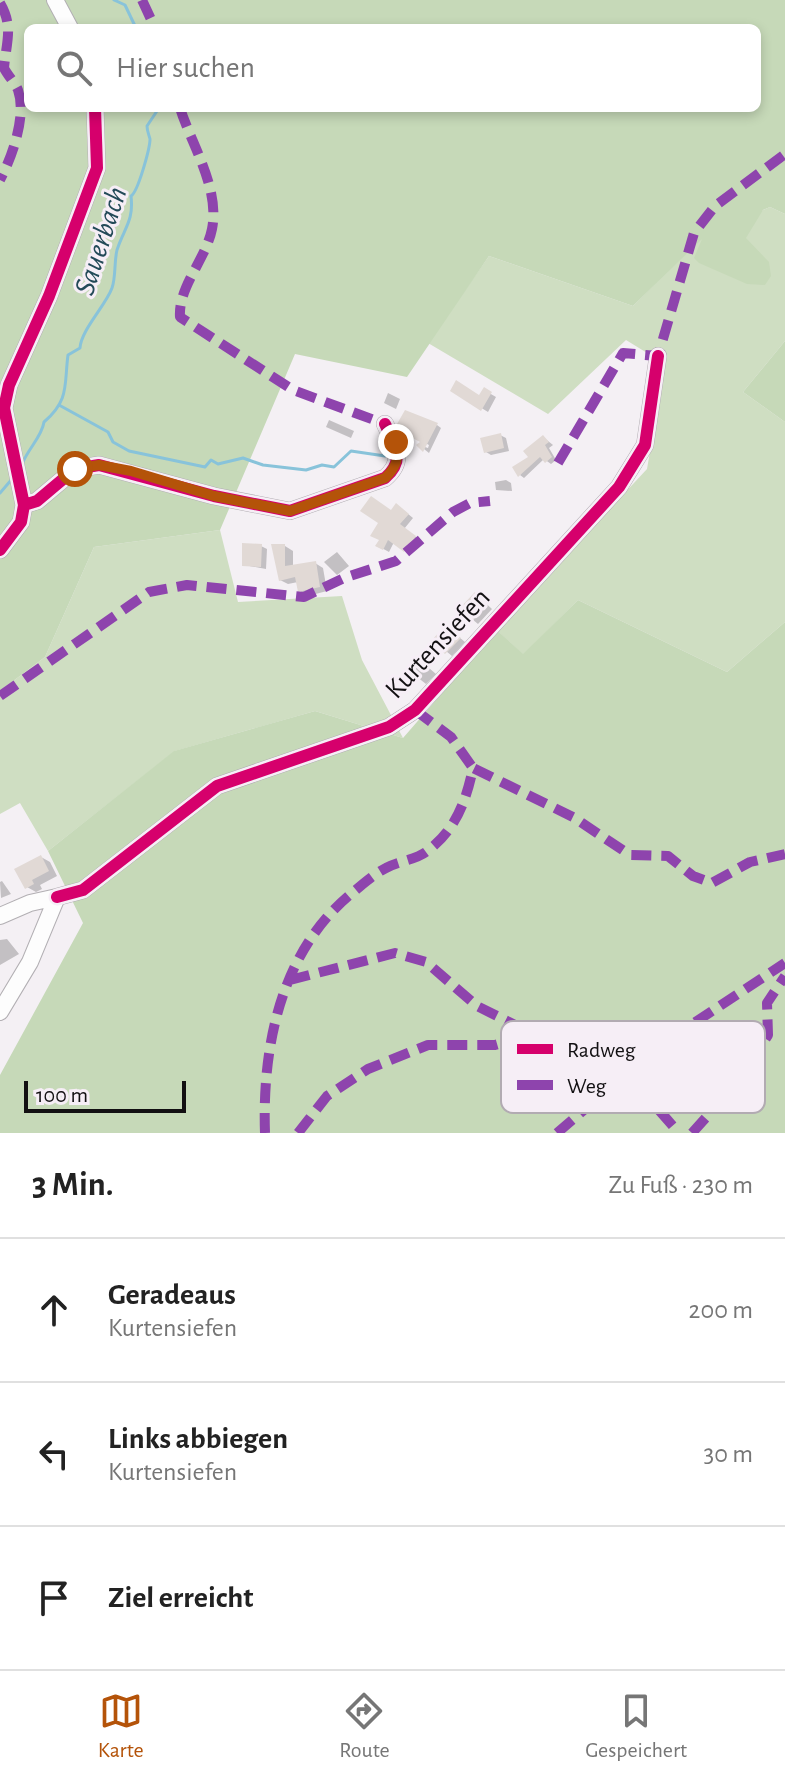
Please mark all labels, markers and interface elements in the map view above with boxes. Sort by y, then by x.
search box [24,24,761,112]
icon: search [52,46,96,90]
text: Hier suchen [116,53,255,83]
water label: Sauerbach [69,183,133,299]
route end [378,424,414,460]
route start [57,451,93,487]
street label: Kurtensiefen [380,584,496,704]
legend [501,1021,765,1113]
text: Radweg [567,1039,636,1061]
text: Weg [567,1075,607,1097]
scale bar [24,1077,186,1113]
text: 100 m [36,1084,88,1106]
text: 3 Min. [32,1168,114,1202]
text: Zu Fuß · 230 m [609,1172,753,1198]
text: Geradeaus [108,1280,236,1310]
icon: ahead [32,1288,76,1332]
text: 200 m [689,1297,753,1323]
text: Kurtensiefen [108,1315,237,1341]
text: Links abbiegen [108,1424,288,1454]
icon: left [32,1432,76,1476]
text: 30 m [703,1441,753,1467]
text: Kurtensiefen [108,1459,237,1485]
icon: arrive [32,1576,76,1620]
text: Ziel erreicht [108,1583,253,1613]
tab: Karte [98,1689,144,1763]
tab: Route [339,1689,390,1763]
tab: Gespeichert [585,1689,687,1763]

